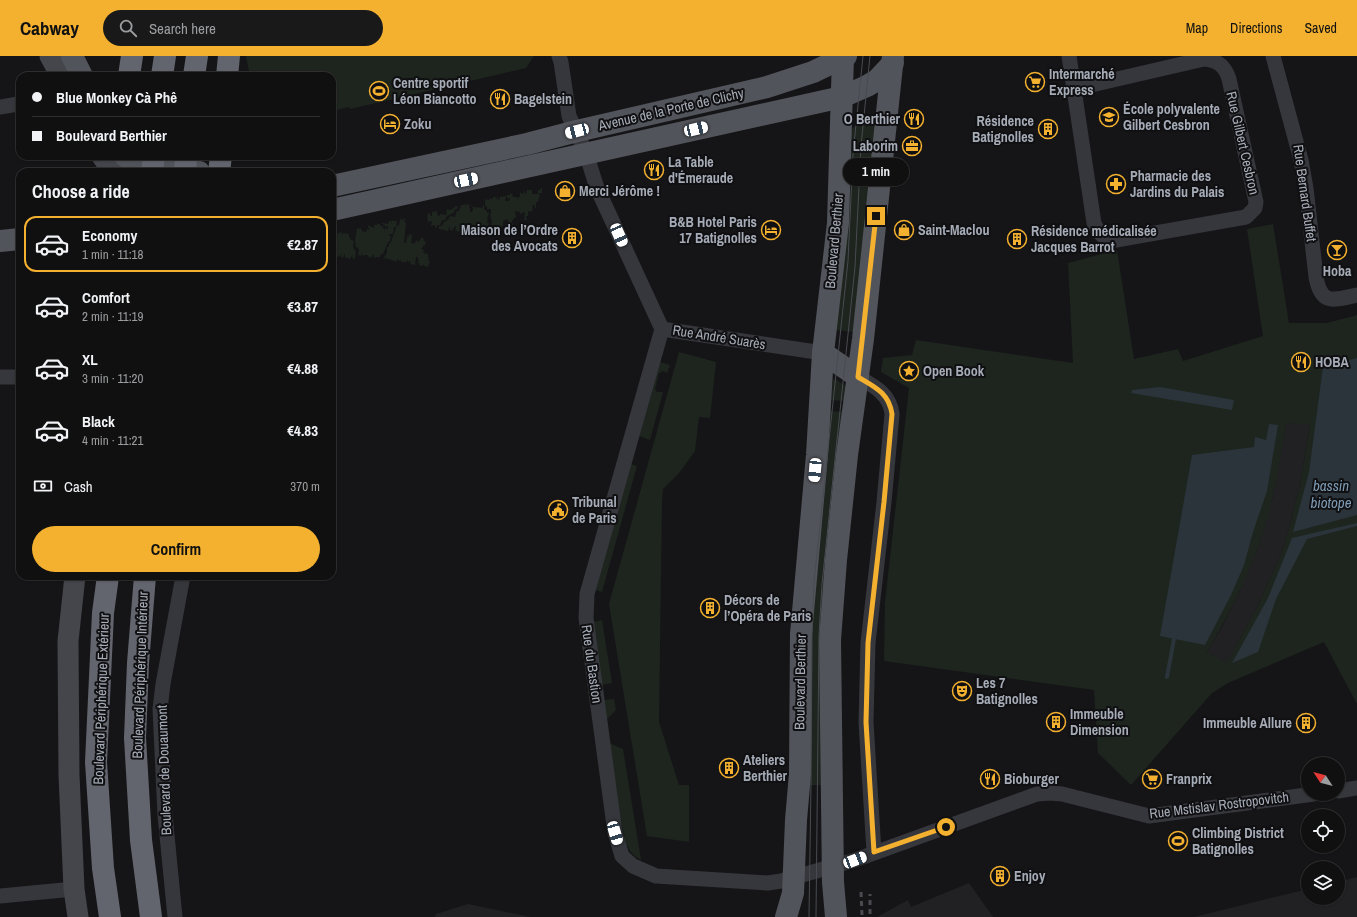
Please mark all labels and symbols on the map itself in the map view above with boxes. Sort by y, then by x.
place label: Intermarché Express [1049,65,1115,99]
supermarket icon: Intermarché Express [1024,71,1046,93]
place label: Centre sportif Léon Biancotto [393,74,477,108]
sports icon: Centre sportif Léon Biancotto [368,80,390,102]
street label: Avenue de la Porte de Clichy [596,83,746,135]
restaurant icon: Bagelstein [489,88,511,110]
place label: Bagelstein [514,90,572,108]
street label: Rue Gilbert Cesbron [1222,90,1264,196]
place label: École polyvalente Gilbert Cesbron [1123,100,1220,134]
school or university icon: École polyvalente Gilbert Cesbron [1098,106,1120,128]
restaurant icon: O Berthier [903,108,925,130]
place label: O Berthier [844,110,901,128]
place label: Résidence Batignolles [972,112,1034,146]
hotel icon: Zoku [379,113,401,135]
place label: Zoku [404,115,431,133]
building icon: Résidence Batignolles [1037,118,1059,140]
car [683,120,709,138]
car [564,122,590,140]
office icon: Laborim [901,135,923,157]
place label: Laborim [853,137,898,155]
street label: Rue Bernard Buffet [1289,143,1321,243]
place label: La Table d'Émeraude [668,153,733,187]
callout: 1 min [843,158,909,186]
restaurant icon: La Table d'Émeraude [643,159,665,181]
place label: Pharmacie des Jardins du Palais [1130,167,1224,201]
car [453,172,479,188]
pharmacy icon: Pharmacie des Jardins du Palais [1105,173,1127,195]
shop icon: Merci Jérôme ! [554,180,576,202]
place label: Merci Jérôme ! [579,182,660,200]
street label: Boulevard Berthier [821,192,847,289]
route end [867,207,885,225]
place label: B&B Hotel Paris 17 Batignolles [669,213,757,247]
hotel icon: B&B Hotel Paris 17 Batignolles [760,219,782,241]
shop icon: Saint-Maclou [893,219,915,241]
place label: Maison de l’Ordre des Avocats [461,221,558,255]
place label: Saint-Maclou [918,221,989,239]
car [609,222,629,248]
place label: Résidence médicalisée Jacques Barrot [1031,222,1157,256]
building icon: Maison de l’Ordre des Avocats [561,227,583,249]
building icon: Résidence médicalisée Jacques Barrot [1006,228,1028,250]
bar icon: Hoba [1326,239,1348,261]
place label: Hoba [1323,262,1352,280]
street label: Rue André Suarès [671,321,767,353]
restaurant icon: HOBA [1290,351,1312,373]
place label: HOBA [1315,353,1350,371]
place icon: Open Book [898,360,920,382]
place label: Open Book [923,362,985,380]
car [808,458,822,482]
water label: bassin biotope [1310,475,1352,513]
place label: Tribunal de Paris [572,493,617,527]
public building icon: Tribunal de Paris [547,499,569,521]
street label: Boulevard Périphérique Intérieur [128,591,152,759]
place label: Décors de l’Opéra de Paris [724,591,811,625]
building icon: Décors de l’Opéra de Paris [699,597,721,619]
street label: Boulevard Périphérique Extérieur [89,613,113,785]
street label: Rue du Bastion [578,624,606,704]
street label: Boulevard Berthier [790,634,810,730]
place label: Les 7 Batignolles [976,674,1038,708]
theatre icon: Les 7 Batignolles [951,680,973,702]
street label: Boulevard de Douaumont [153,705,175,835]
place label: Immeuble Dimension [1070,705,1129,739]
building icon: Immeuble Dimension [1045,711,1067,733]
building icon: Immeuble Allure [1295,712,1317,734]
place label: Immeuble Allure [1203,714,1292,732]
place label: Ateliers Berthier [743,751,788,785]
building icon: Ateliers Berthier [718,757,740,779]
north arrow [1301,757,1345,801]
restaurant icon: Bioburger [979,768,1001,790]
supermarket icon: Franprix [1141,768,1163,790]
place label: Bioburger [1004,770,1059,788]
place label: Franprix [1166,770,1213,788]
street label: Rue Mstislav Rostropovitch [1148,788,1290,822]
route start [937,818,955,836]
car [606,820,624,846]
place label: Climbing District Batignolles [1192,824,1284,858]
sports icon: Climbing District Batignolles [1167,830,1189,852]
car [842,850,868,870]
building icon: Enjoy [989,865,1011,887]
place label: Enjoy [1014,867,1046,885]

